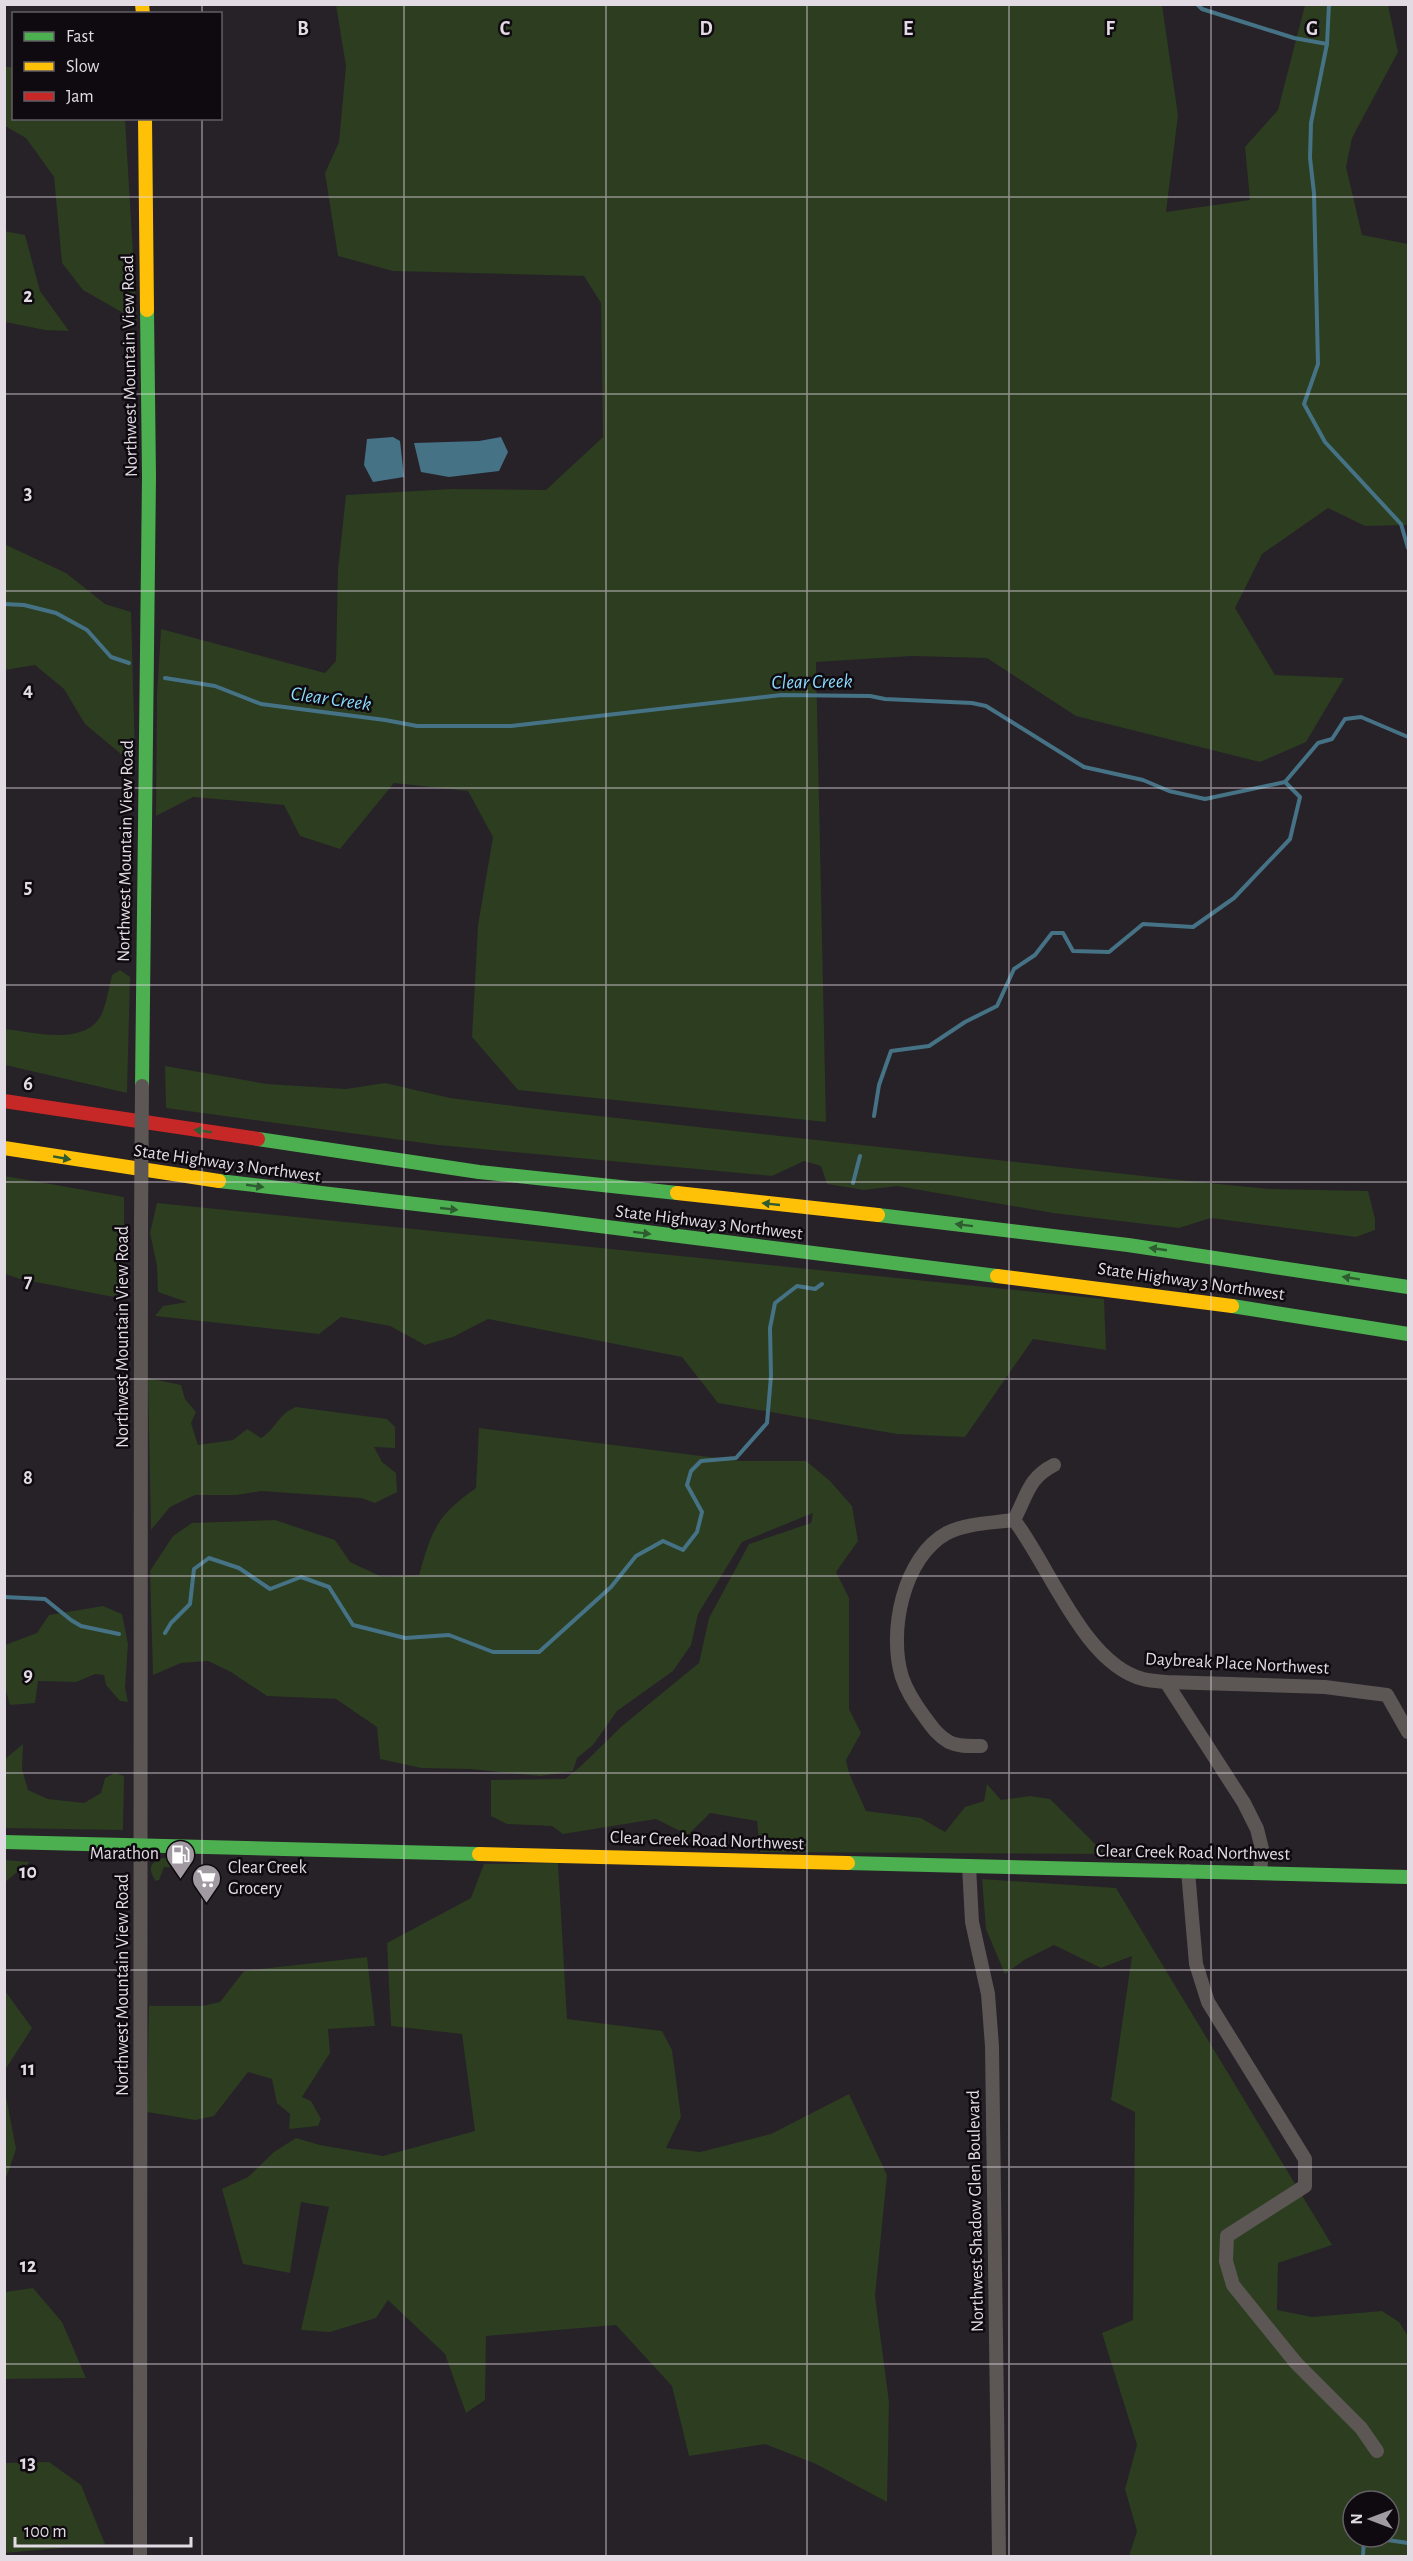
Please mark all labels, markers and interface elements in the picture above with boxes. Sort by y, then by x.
legend [12,12,222,120]
text: B [297,19,309,39]
text: C [500,19,511,39]
text: D [699,19,713,39]
text: E [903,19,913,39]
text: F [1105,19,1115,39]
text: G [1306,19,1318,39]
text: Fast [66,28,94,46]
text: Slow [66,58,99,76]
text: Jam [66,88,94,106]
street label: Northwest Mountain View Road [119,255,141,477]
text: 2 [23,286,33,306]
text: 3 [24,483,32,503]
water label: Clear Creek [771,671,853,693]
text: 4 [23,680,33,700]
water label: Clear Creek [289,683,373,715]
street label: Northwest Mountain View Road [115,740,137,962]
text: 5 [24,877,32,897]
text: 6 [23,1074,33,1094]
one-way arrow [193,1126,212,1135]
street label: State Highway 3 Northwest [132,1142,322,1186]
one-way arrow [53,1154,72,1163]
one-way arrow [246,1182,265,1191]
one-way arrow [761,1199,780,1209]
street label: State Highway 3 Northwest [614,1203,804,1243]
one-way arrow [439,1204,458,1214]
one-way arrow [955,1220,974,1230]
street label: Northwest Mountain View Road [114,1226,132,1448]
one-way arrow [633,1228,652,1237]
one-way arrow [1148,1244,1167,1253]
street label: State Highway 3 Northwest [1096,1260,1286,1304]
text: 7 [24,1271,33,1291]
one-way arrow [1341,1273,1360,1282]
text: 8 [23,1468,33,1488]
street label: Daybreak Place Northwest [1145,1650,1330,1678]
text: 9 [23,1665,33,1685]
street label: Clear Creek Road Northwest [610,1829,805,1853]
fuel station icon: Marathon [164,1838,196,1880]
street label: Clear Creek Road Northwest [1096,1842,1290,1864]
place label: Marathon [90,1845,159,1863]
place label: Clear Creek Grocery [228,1859,307,1898]
text: 10 [19,1862,37,1882]
supermarket icon: Clear Creek Grocery [191,1862,223,1904]
street label: Northwest Mountain View Road [114,1874,132,2096]
text: 11 [21,2059,35,2079]
street label: Northwest Shadow Glen Boulevard [965,2090,987,2332]
text: 12 [20,2256,36,2276]
text: 13 [20,2453,36,2473]
north arrow [1341,2489,1401,2549]
scale bar [15,2510,190,2548]
text: N [1349,2513,1365,2525]
text: 100 m [24,2523,67,2541]

